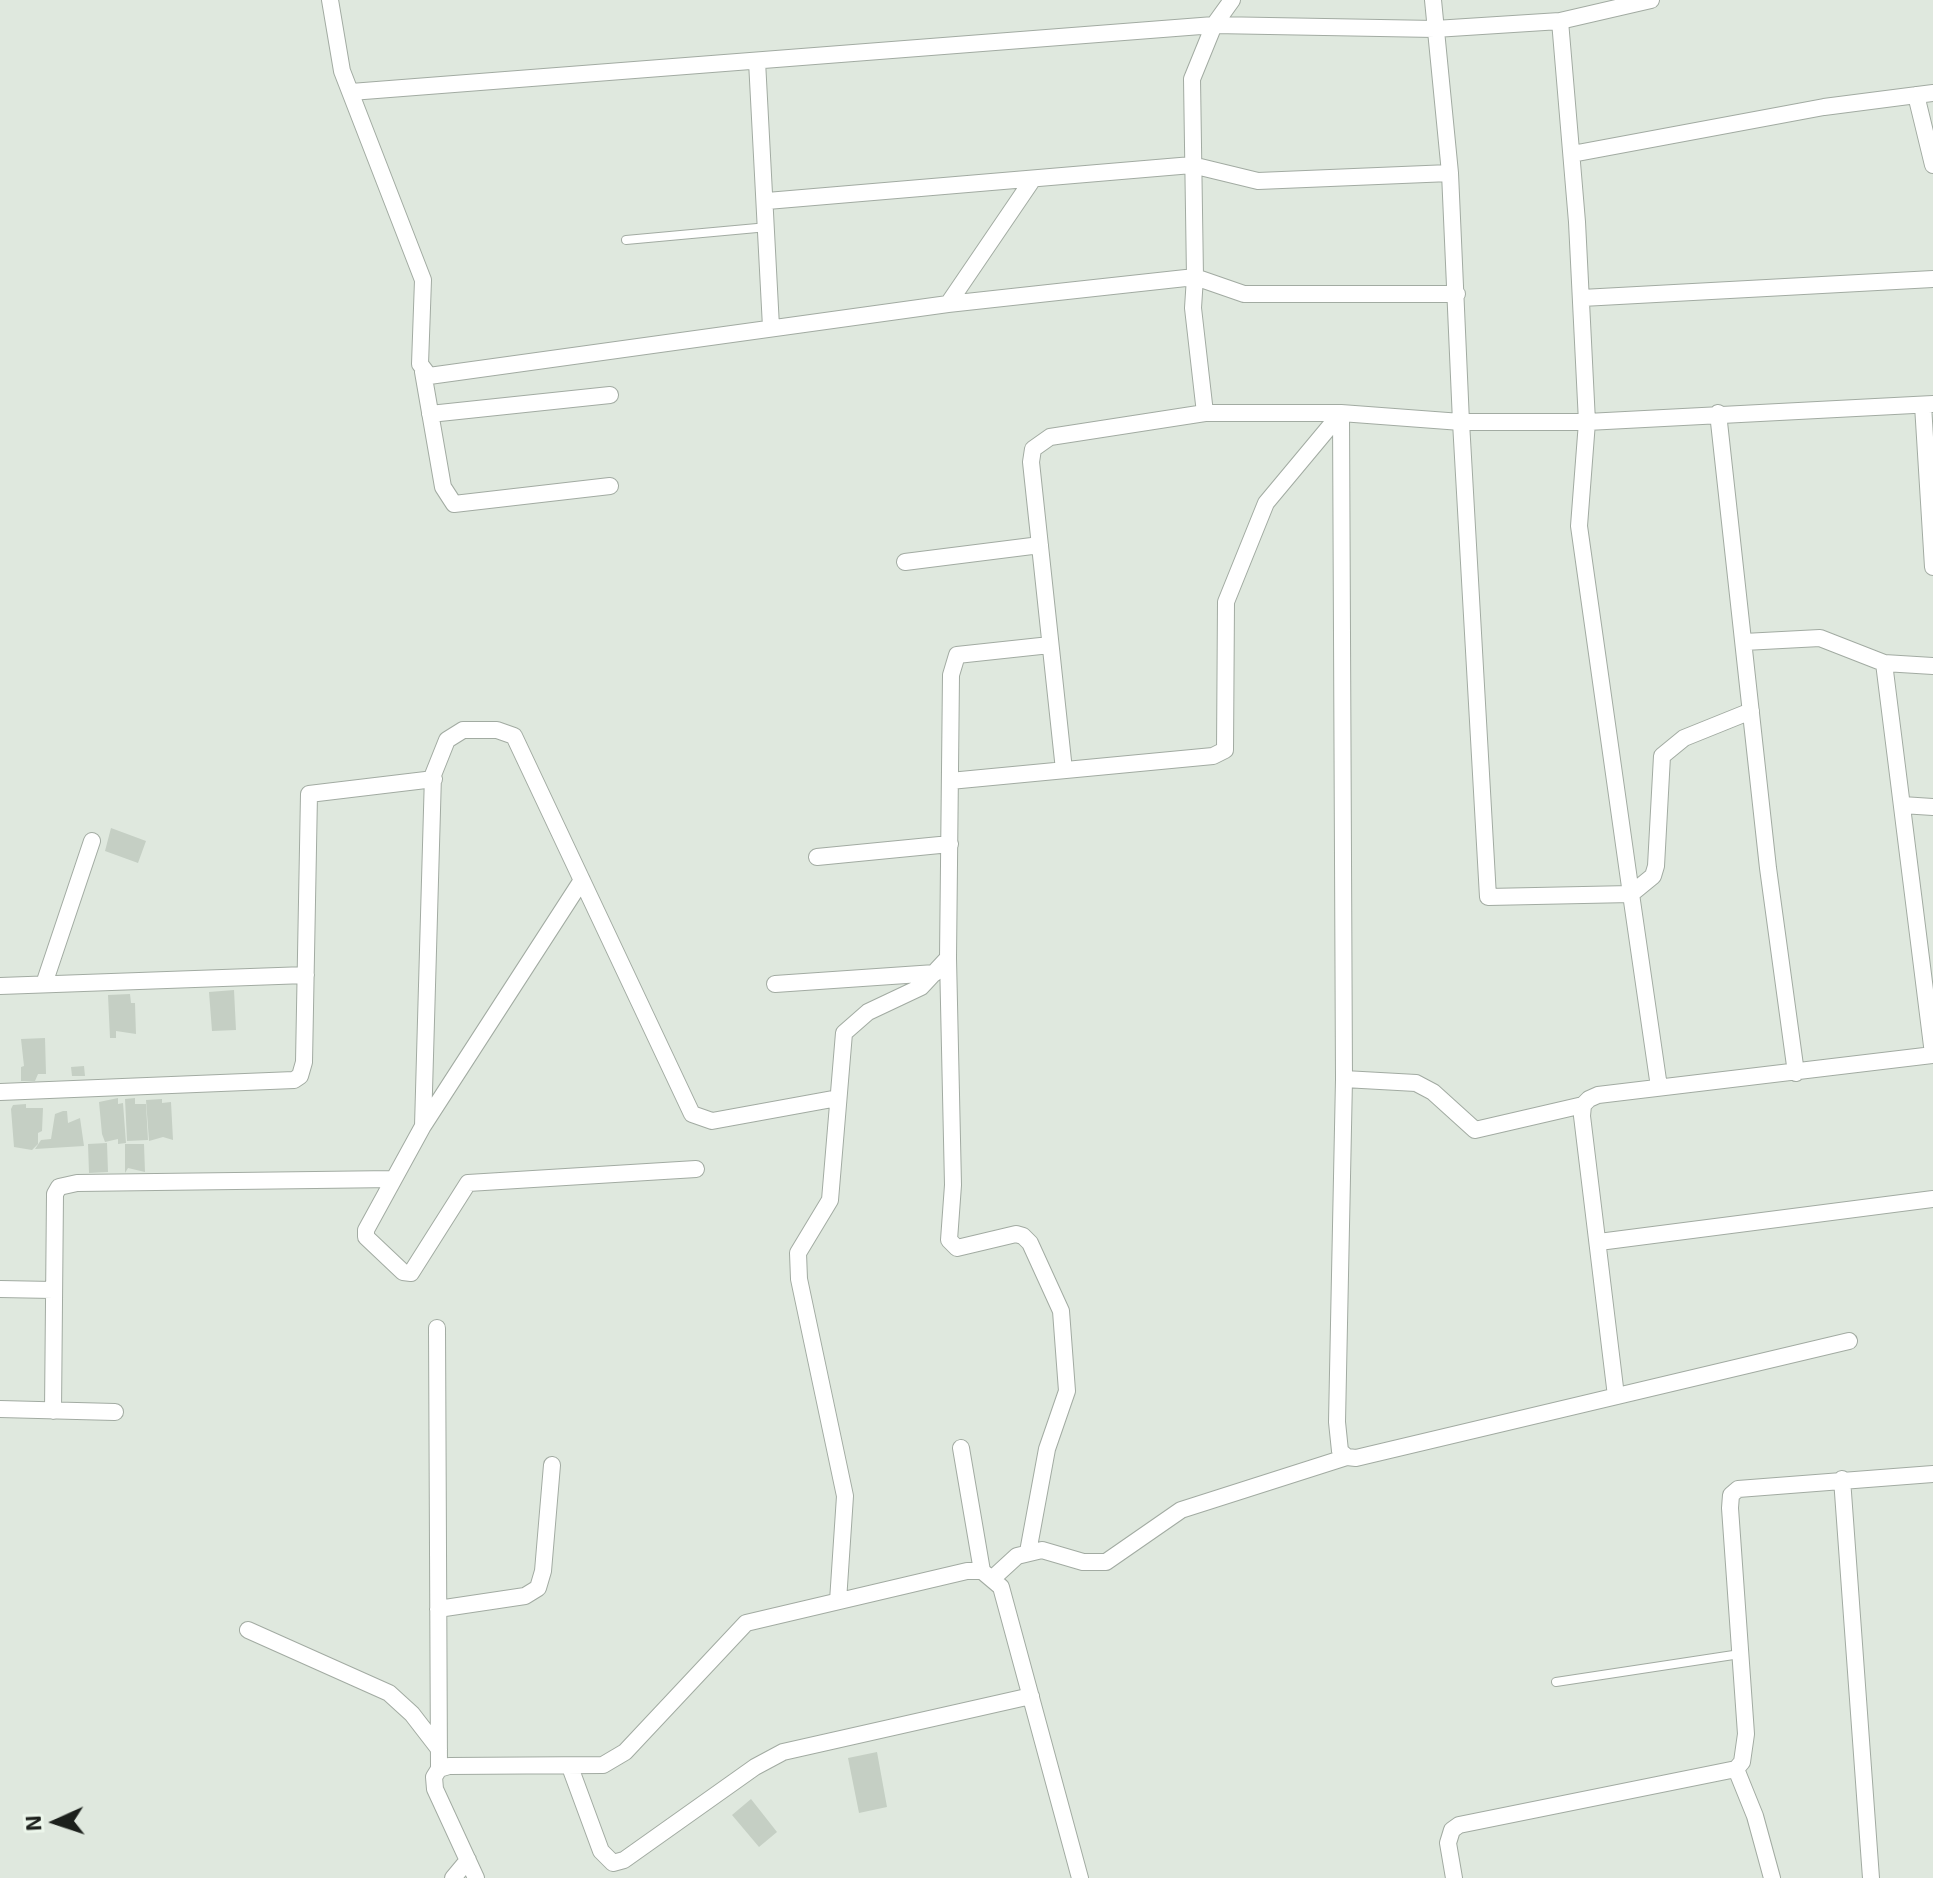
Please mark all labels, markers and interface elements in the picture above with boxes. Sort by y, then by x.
north arrow [16,1782,96,1862]
text: N [19,1815,45,1832]

